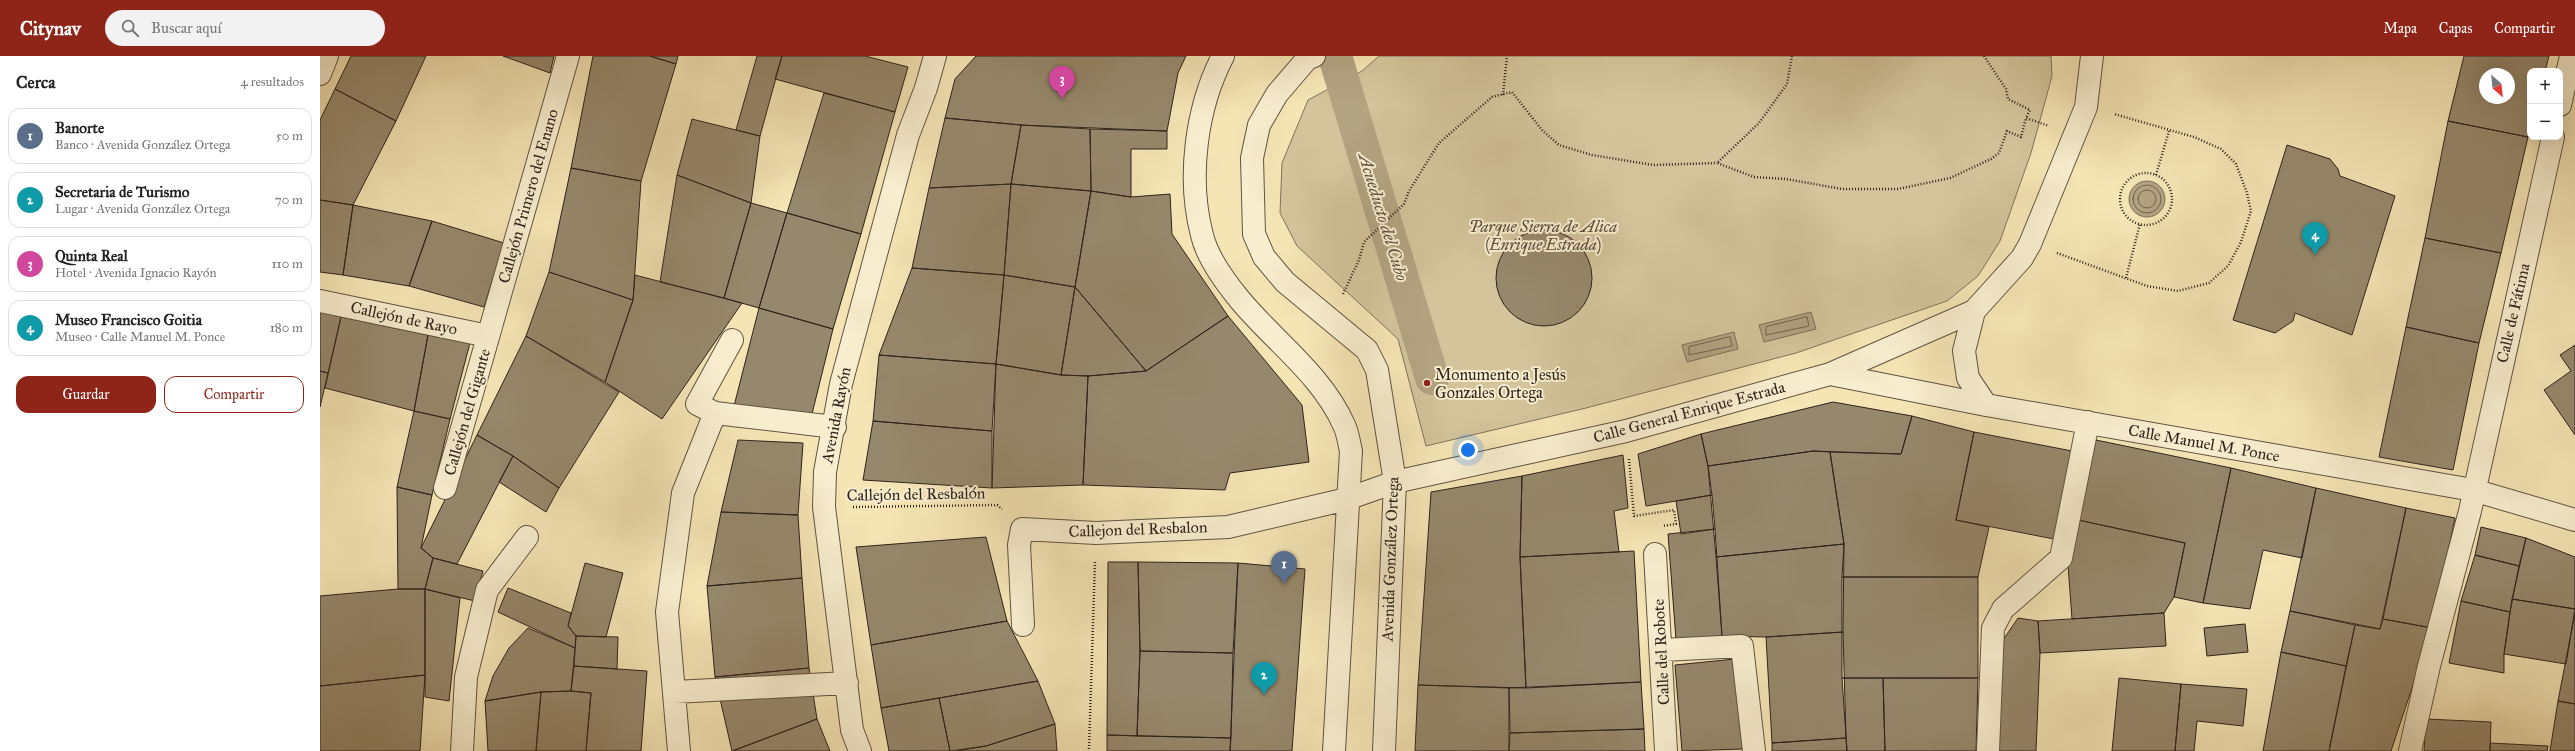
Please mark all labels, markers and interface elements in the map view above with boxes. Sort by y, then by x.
search box [105,10,385,46]
text: Citynav [20,17,81,40]
icon: search [119,17,141,39]
text: Buscar aquí [151,19,222,37]
text: Mapa [2384,20,2417,37]
text: Capas [2439,20,2472,37]
text: Compartir [2494,20,2555,37]
pin: 3 [1049,66,1075,99]
north arrow [2479,68,2515,104]
map controls [2527,68,2563,140]
button: + [2527,68,2563,104]
text: Cerca [16,72,55,93]
text: 4 resultados [241,74,304,90]
button: − [2527,104,2563,140]
street label: Callejón Primero del Enano [494,107,562,285]
text: Banorte [55,119,104,137]
text: 1 [27,128,33,144]
text: 50 m [276,128,303,144]
text: Banco · Avenida González Ortega [55,137,231,153]
water label: Acueducto del Cubo [1353,149,1413,284]
text: Secretaria de Turismo [55,183,189,201]
text: 2 [27,192,33,208]
text: 70 m [275,192,303,208]
text: Lugar · Avenida González Ortega [55,201,230,217]
park label: Parque Sierra de Alica (Enrique Estrada) [1469,217,1617,255]
pin: 4 [2302,222,2328,255]
text: Quinta Real [55,247,128,265]
text: 3 [27,256,33,272]
text: 110 m [271,256,303,272]
street label: Calle de Fátima [2492,261,2534,365]
text: Hotel · Avenida Ignacio Rayón [55,265,216,281]
street label: Callejón de Rayo [349,297,459,339]
text: Museo Francisco Goitia [55,311,202,329]
text: 4 [26,320,34,336]
text: 180 m [270,320,303,336]
text: Museo · Calle Manuel M. Ponce [55,329,225,345]
street label: Callejón del Gigante [440,346,495,478]
street label: Avenida Rayón [817,365,855,466]
place label: Monumento a Jesús Gonzales Ortega [1435,365,1566,403]
button: Guardar [16,376,156,413]
button: Compartir [164,376,304,413]
street label: Calle General Enrique Estrada [1591,377,1787,448]
marker: Monumento a Jesús Gonzales Ortega [1422,378,1432,388]
street label: Calle Manuel M. Ponce [2127,420,2282,466]
your location [1458,440,1478,460]
street label: Avenida González Ortega [1378,476,1403,643]
street label: Callejón del Resbalón [846,483,986,505]
street label: Callejon del Resbalon [1068,517,1208,541]
pin: 1 [1271,551,1297,584]
street label: Calle del Robote [1649,598,1673,706]
pin: 2 [1251,662,1277,695]

